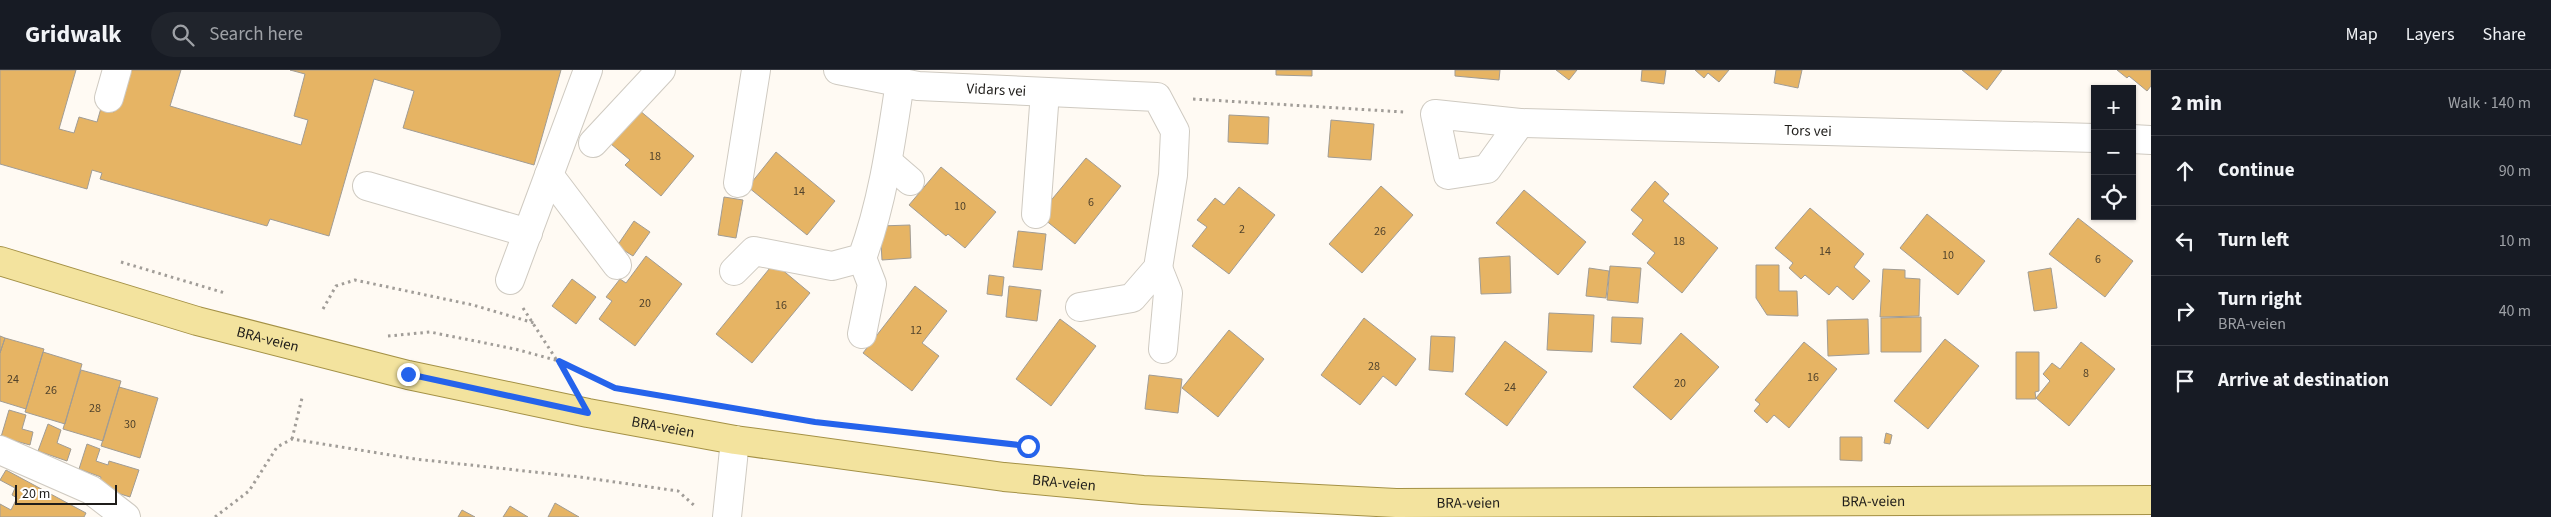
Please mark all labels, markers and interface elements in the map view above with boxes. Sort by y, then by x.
search box [151,12,501,57]
text: Gridwalk [25,17,121,52]
icon: search [169,21,197,49]
text: Search here [209,21,303,48]
text: Map [2346,22,2378,47]
text: Layers [2406,22,2455,47]
text: Share [2483,22,2526,47]
street label: Vidars vei [966,78,1027,101]
map controls [2091,85,2136,220]
button: + [2091,85,2136,130]
text: 2 min [2171,88,2222,118]
text: Walk · 140 m [2448,92,2531,114]
street label: Tors vei [1784,119,1832,142]
button: − [2091,130,2136,175]
house number: 18 [649,148,661,165]
icon: ahead [2171,157,2199,185]
text: Continue [2218,157,2295,184]
text: 90 m [2499,160,2531,182]
button: locate [2091,175,2136,220]
house number: 14 [793,183,805,200]
house number: 6 [1088,194,1094,211]
house number: 10 [954,198,966,215]
house number: 2 [1239,221,1245,238]
house number: 26 [1374,223,1386,240]
icon: left [2171,227,2199,255]
text: Turn left [2218,227,2289,254]
text: 10 m [2499,230,2531,252]
house number: 18 [1673,233,1685,250]
house number: 14 [1819,243,1831,260]
house number: 10 [1942,247,1954,264]
house number: 6 [2095,251,2101,268]
text: Turn right [2218,286,2302,313]
house number: 20 [639,295,651,312]
house number: 16 [775,297,787,314]
icon: right [2171,297,2199,325]
text: 40 m [2499,300,2531,322]
text: BRA-veien [2218,313,2286,335]
street label: BRA-veien [234,321,301,357]
house number: 12 [910,322,922,339]
house number: 28 [1368,358,1380,375]
route end [397,363,420,386]
house number: 8 [2083,365,2089,382]
icon: arrive [2171,367,2199,395]
text: Arrive at destination [2218,367,2389,394]
house number: 16 [1807,369,1819,386]
house number: 24 [7,371,19,388]
house number: 20 [1674,375,1686,392]
house number: 24 [1504,379,1516,396]
house number: 26 [45,382,57,399]
house number: 28 [89,400,101,417]
street label: BRA-veien [630,411,696,443]
house number: 30 [124,416,136,433]
route start [1017,435,1040,458]
street label: BRA-veien [1031,469,1097,496]
scale bar [15,482,118,505]
text: 20 m [22,484,50,504]
street label: BRA-veien [1841,490,1905,512]
street label: BRA-veien [1436,492,1500,513]

